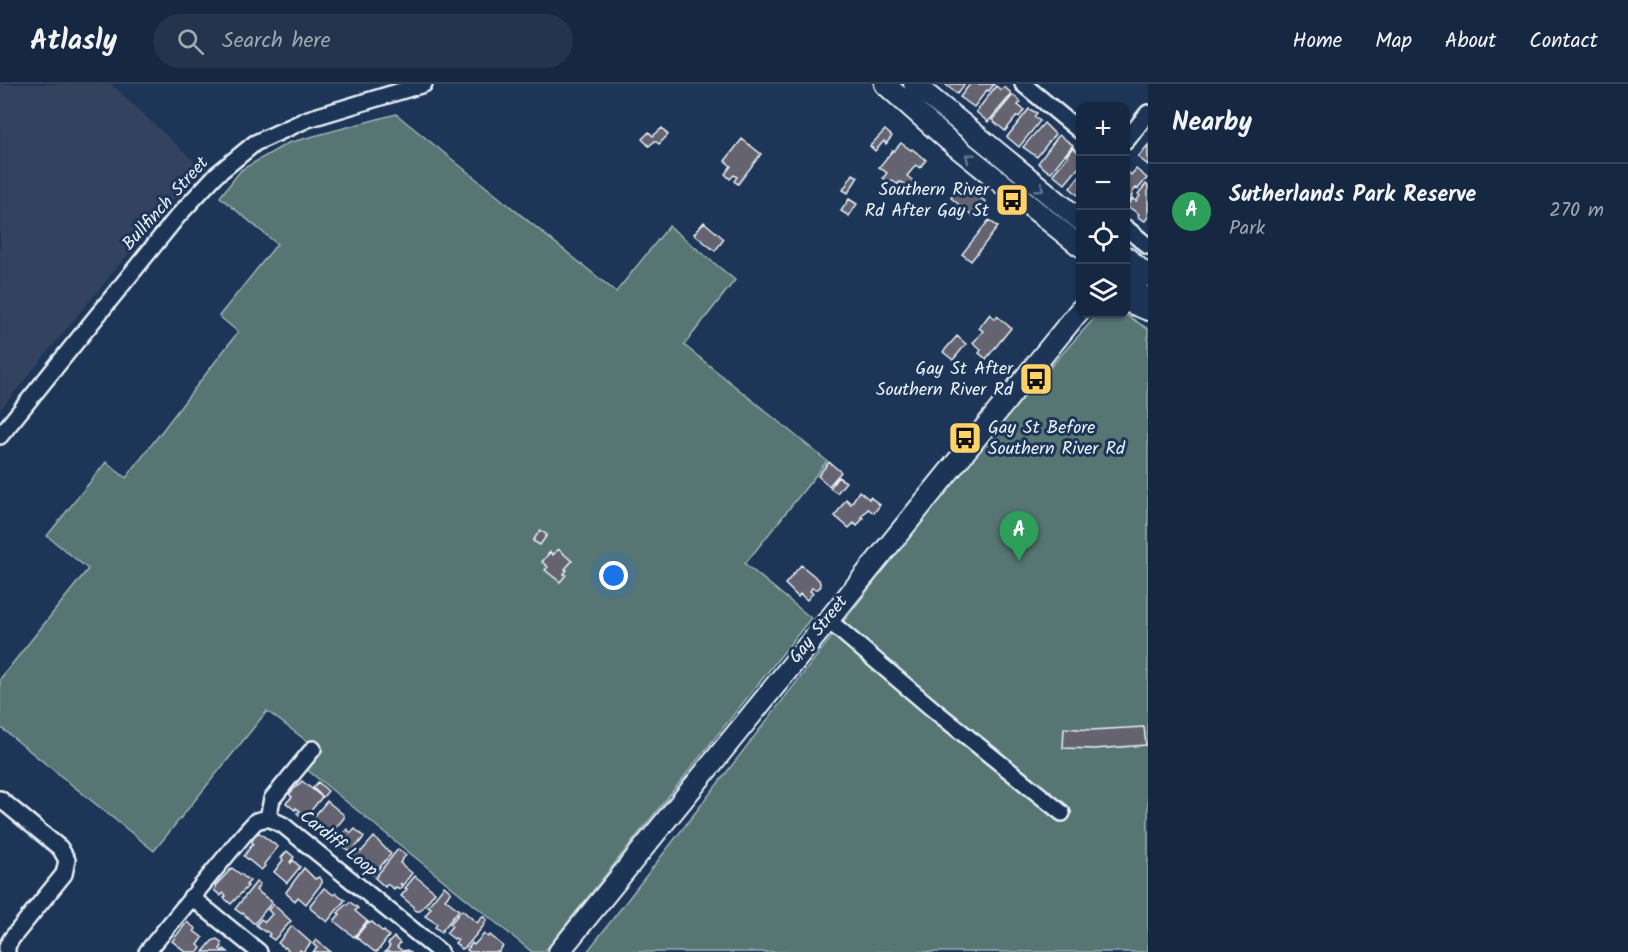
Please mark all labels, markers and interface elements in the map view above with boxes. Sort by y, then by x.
search box [153,14,573,68]
text: Atlasly [30,19,117,64]
text: Search here [222,24,331,59]
icon: search [174,25,207,58]
text: Home [1293,25,1342,58]
text: Map [1375,25,1412,58]
text: About [1445,25,1496,58]
text: Contact [1529,25,1598,58]
map controls [1076,102,1130,318]
button: + [1076,102,1130,156]
text: Nearby [1172,102,1252,144]
street label: Bullfinch Street [116,149,217,258]
one-way arrow [965,154,976,165]
button: − [1076,156,1130,210]
place label: Southern River Rd After Gay St [865,176,990,226]
text: Sutherlands Park Reserve [1229,178,1476,213]
one-way arrow [1033,180,1044,191]
bus stop icon: Southern River Rd After Gay St [994,182,1030,218]
text: A [1185,195,1198,227]
text: 270 m [1549,195,1604,227]
button: locate [1076,210,1130,264]
text: Park [1229,213,1265,245]
button: layers [1076,264,1130,318]
place label: Gay St After Southern River Rd [876,355,1014,405]
bus stop icon: Gay St After Southern River Rd [1018,361,1054,397]
place label: Gay St Before Southern River Rd [988,414,1126,464]
bus stop icon: Gay St Before Southern River Rd [947,420,983,456]
pin: A [1000,512,1038,561]
your location [599,561,628,590]
street label: Gay Street [782,589,856,671]
street label: Cardiff Loop [292,803,384,885]

